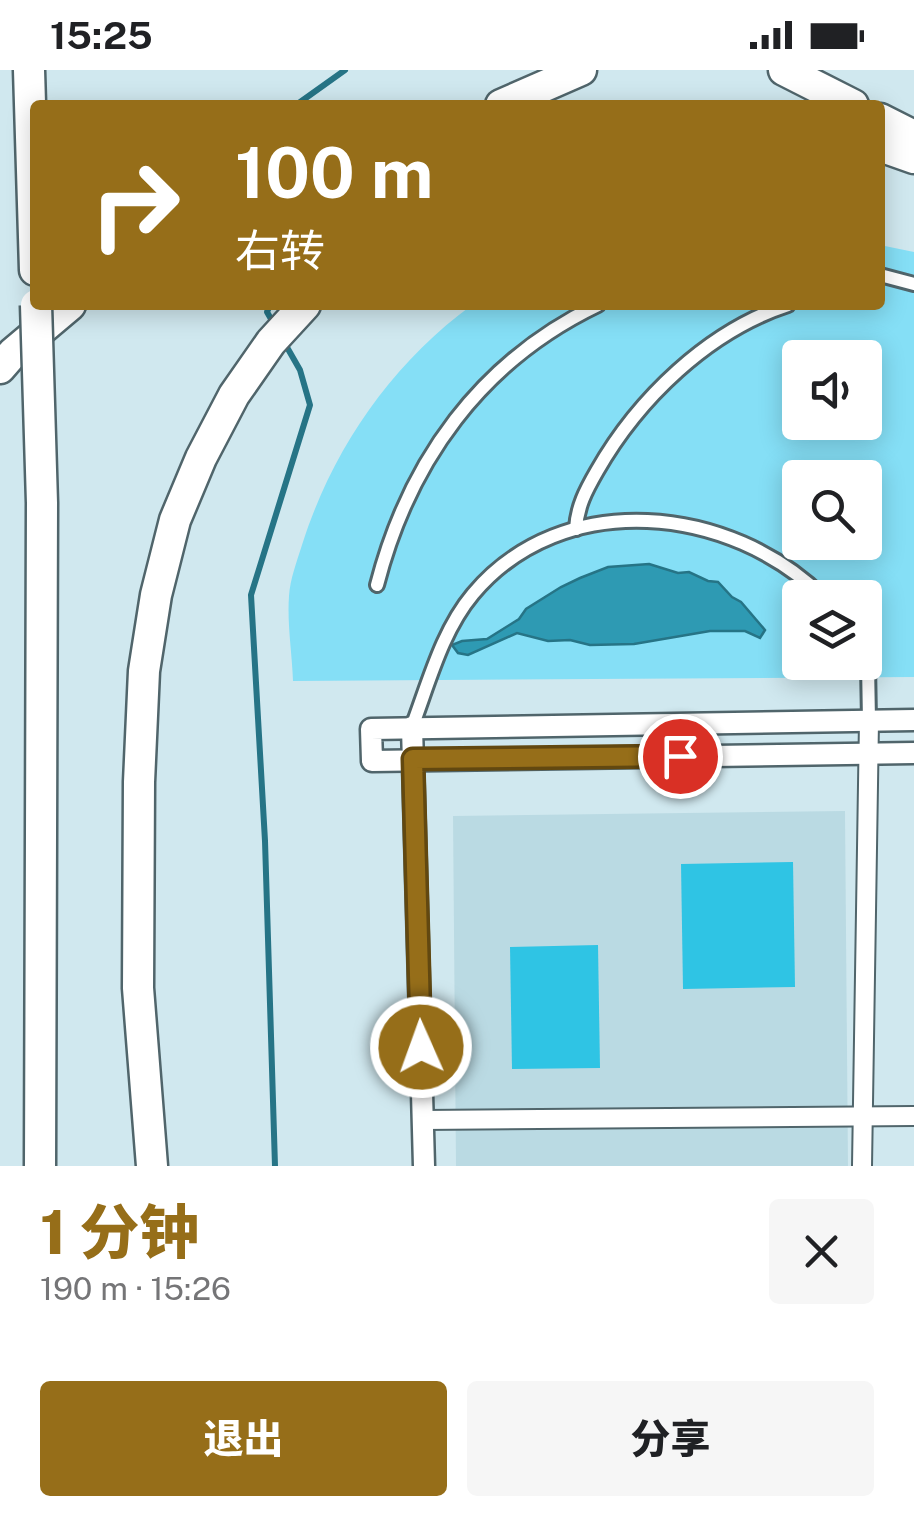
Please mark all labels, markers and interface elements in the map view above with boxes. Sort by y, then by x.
text: 15:25 [50,13,153,58]
text: 100 m [235,131,433,214]
icon: right [70,140,200,270]
text: 右转 [235,224,325,277]
map controls [782,340,882,680]
button: sound [782,340,882,440]
button: search [782,460,882,560]
button: layers [782,580,882,680]
pin [638,714,723,799]
icon: arrive [653,729,708,784]
position arrow [369,995,473,1099]
text: 1 分钟 [40,1197,199,1268]
button: close [769,1199,874,1304]
text: 190 m · 15:26 [40,1270,231,1307]
button: 退出 [40,1381,447,1496]
button: 分享 [467,1381,874,1496]

